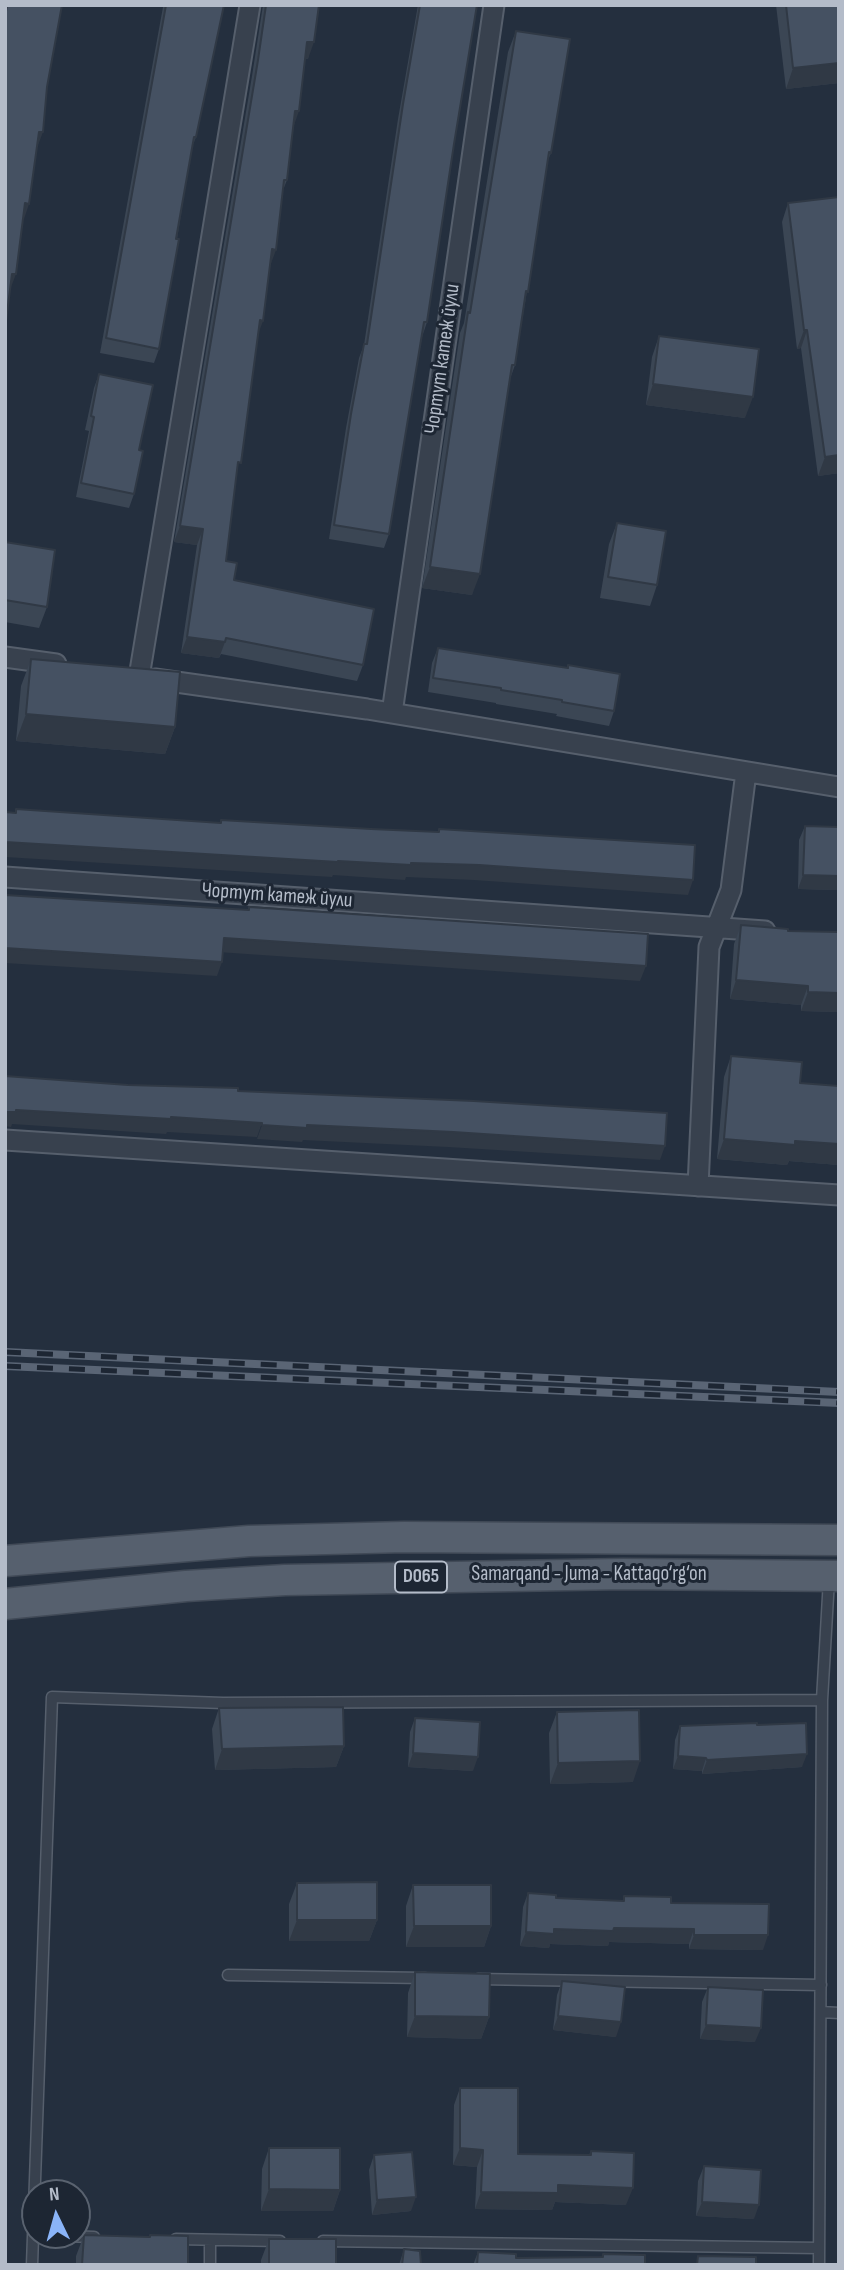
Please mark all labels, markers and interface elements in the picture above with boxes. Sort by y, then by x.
street label: Чортут катеж йули [420,282,466,436]
street label: Чортут катеж йули [201,878,353,914]
road number: D065 [395,1562,447,1592]
street label: Samarqand - Juma - Kattaqo‘rg‘on [471,1562,707,1588]
north arrow [21,2179,91,2249]
text: N [48,2183,60,2206]

